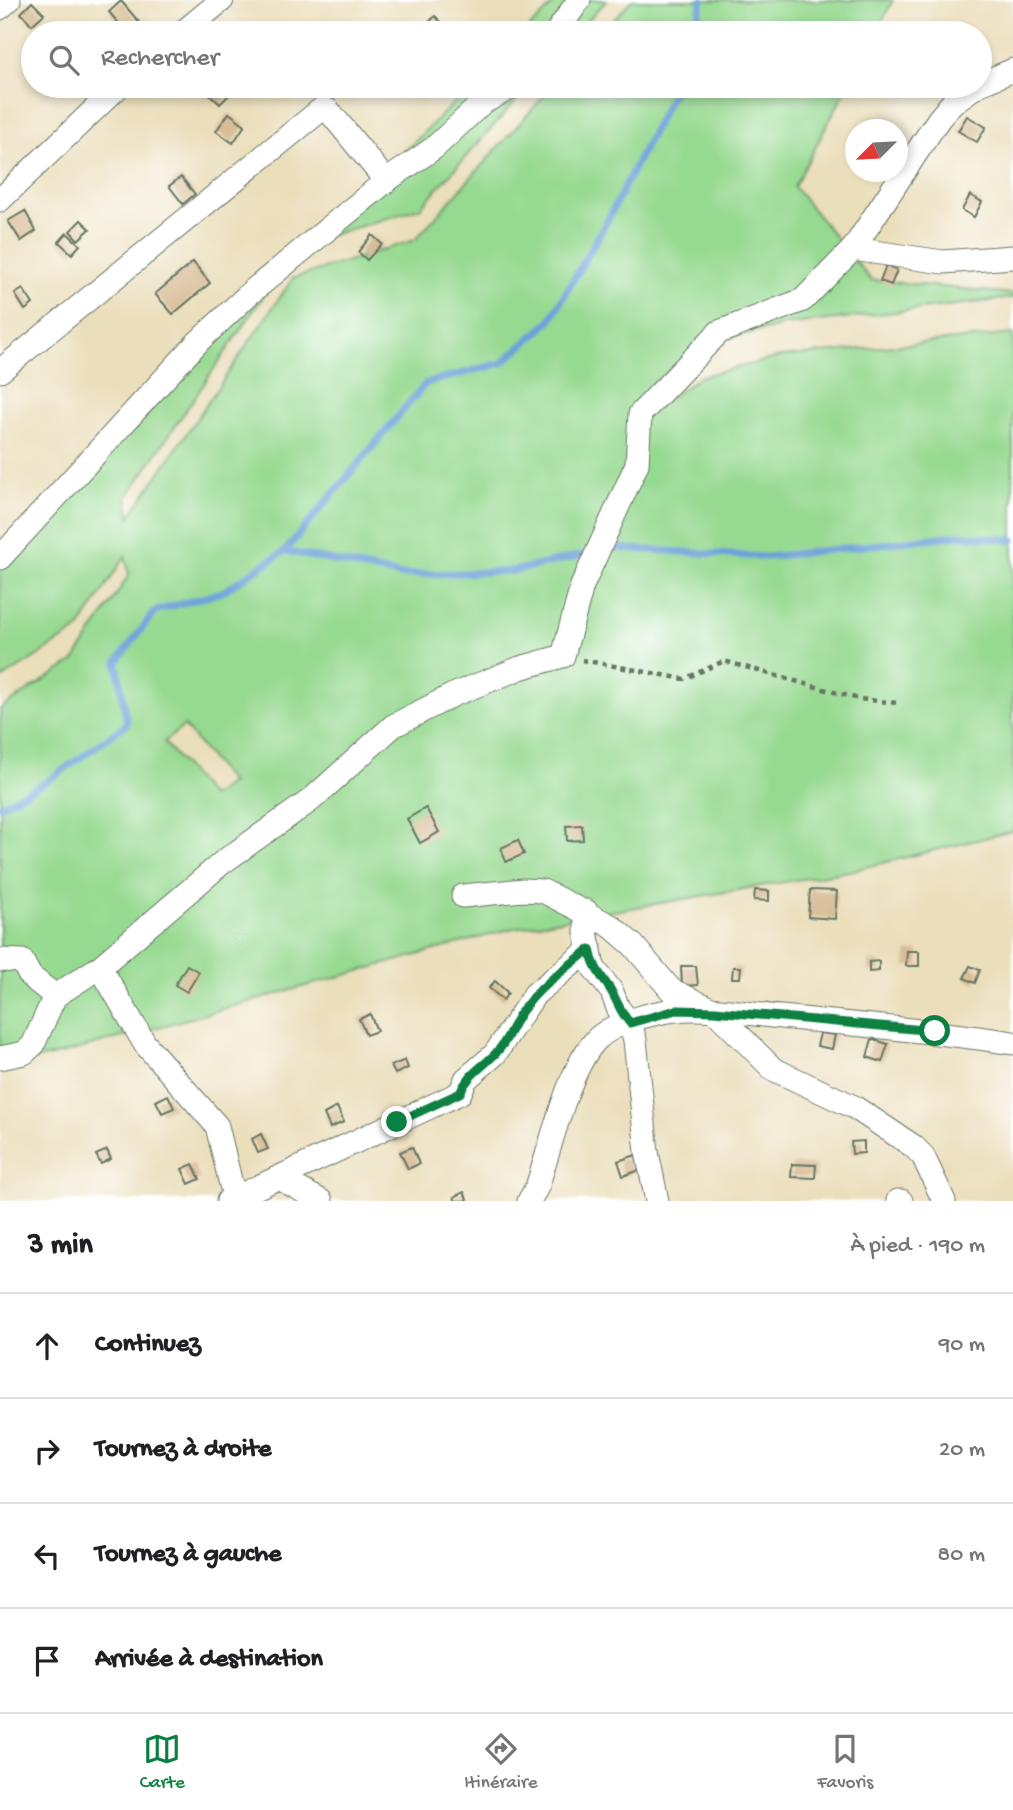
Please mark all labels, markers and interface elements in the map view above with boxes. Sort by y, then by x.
search box [21,21,992,98]
icon: search [45,41,83,79]
text: Rechercher [101,44,219,75]
north arrow [845,119,908,182]
route start [919,1015,950,1046]
route end [381,1106,412,1137]
text: 3 min [28,1229,93,1264]
text: À pied · 190 m [851,1233,985,1260]
icon: ahead [28,1327,66,1365]
text: Continuez [95,1330,201,1361]
text: 90 m [939,1332,985,1359]
icon: right [28,1432,66,1470]
text: Tournez à droite [95,1435,272,1466]
text: 20 m [939,1437,985,1464]
icon: left [28,1537,66,1575]
text: Tournez à gauche [95,1540,282,1571]
text: 80 m [938,1542,985,1569]
icon: arrive [28,1642,66,1680]
text: Arrivée à destination [95,1645,323,1676]
tab: Carte [140,1730,185,1795]
tab: Itinéraire [464,1730,537,1795]
tab: Favoris [817,1730,873,1795]

